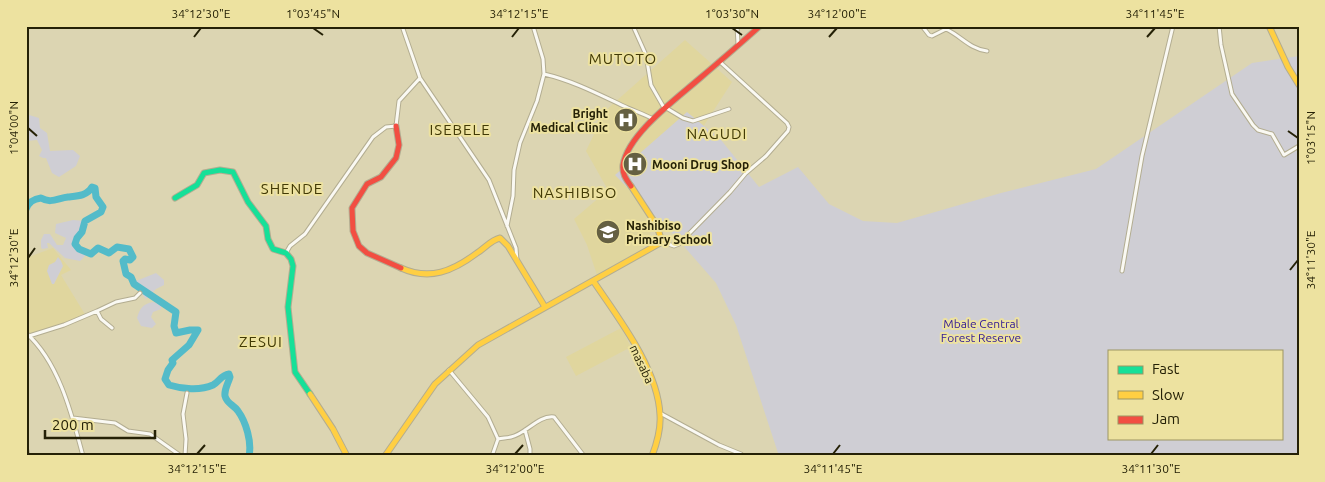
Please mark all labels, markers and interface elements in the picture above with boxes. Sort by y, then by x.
text: 34°12'30"E [172,7,231,20]
text: 1°03'45"N [286,7,340,20]
text: 34°12'15"E [490,7,549,20]
text: 1°03'30"N [705,7,759,20]
text: 34°12'00"E [808,7,867,20]
text: 34°11'45"E [1126,7,1185,20]
district label: MUTOTO [589,50,657,67]
text: 1°04'00"N [7,101,20,155]
place label: Bright Medical Clinic [530,107,608,134]
hospital icon: Bright Medical Clinic [613,107,639,133]
text: 1°03'15"N [1304,111,1317,165]
district label: ISEBELE [429,121,491,138]
district label: NAGUDI [687,125,747,142]
hospital icon: Mooni Drug Shop [622,151,648,177]
place label: Mooni Drug Shop [652,158,749,171]
district label: SHENDE [261,180,323,197]
district label: NASHIBISO [533,184,617,201]
school or university icon: Nashibiso Primary School [595,219,621,245]
place label: Nashibiso Primary School [626,219,711,246]
text: 34°12'30"E [7,228,20,287]
text: 34°11'30"E [1304,230,1317,289]
park label: Mbale Central Forest Reserve [941,317,1021,344]
district label: ZESUI [239,333,283,350]
street label: masaba [627,343,657,385]
legend [1108,350,1282,440]
text: Fast [1152,360,1180,377]
text: Slow [1152,386,1185,403]
scale bar [45,407,155,439]
text: Jam [1152,410,1180,427]
text: 200 m [52,416,94,433]
text: 34°12'15"E [168,462,227,475]
text: 34°12'00"E [486,462,545,475]
text: 34°11'45"E [804,462,863,475]
text: 34°11'30"E [1122,462,1181,475]

